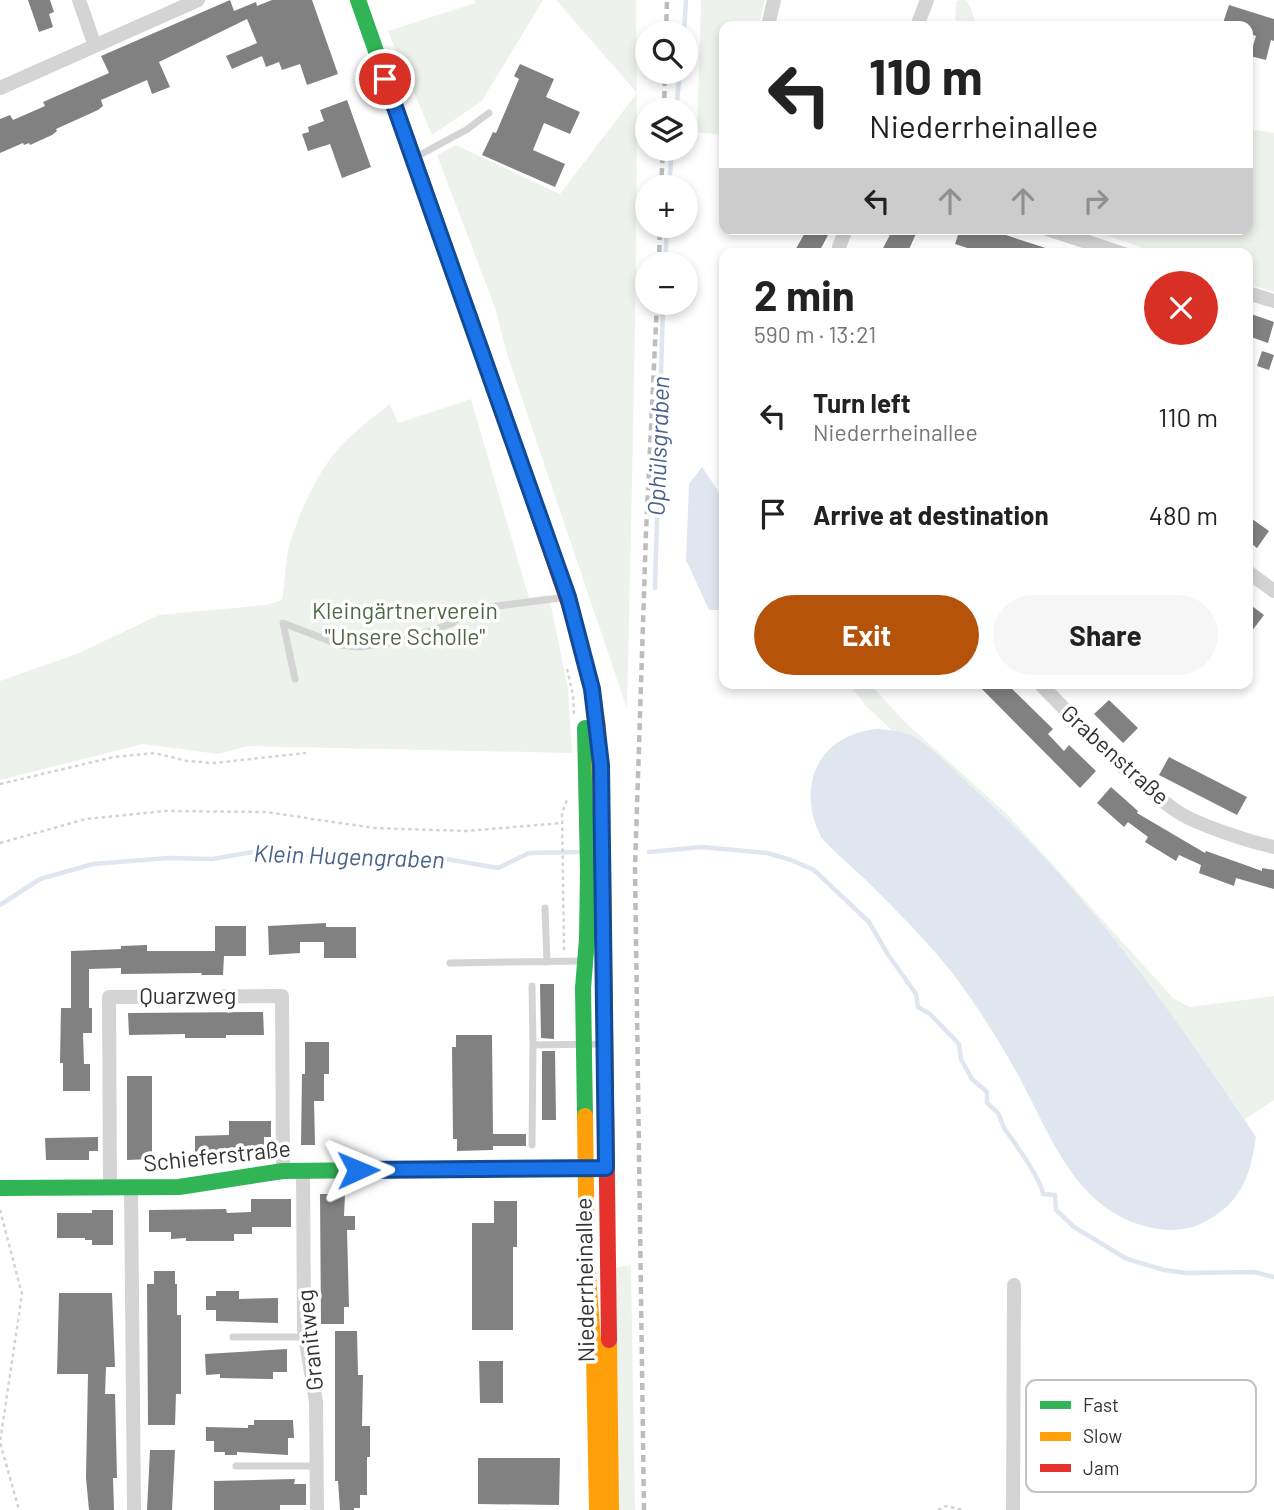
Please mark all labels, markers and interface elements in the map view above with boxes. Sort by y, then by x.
map controls [635,21,698,315]
button: search [635,21,698,84]
text: 110 m [869,46,983,105]
pin [355,49,415,109]
icon: left [754,49,845,140]
icon: arrive [366,60,404,98]
button: layers [635,98,698,161]
text: Niederrheinallee [869,106,1098,144]
button: + [635,175,698,238]
icon: left [858,182,896,220]
icon: ahead [931,182,969,220]
icon: ahead [1004,182,1042,220]
icon: right [1077,182,1115,220]
button: − [635,252,698,315]
text: 2 min [754,269,855,319]
button: close [1144,271,1218,345]
text: 590 m · 13:21 [754,320,876,348]
water label: Ophülsgraben [641,376,674,516]
text: Turn left [813,387,911,418]
icon: left [754,397,792,435]
text: 110 m [1158,401,1218,432]
text: Niederrheinallee [813,418,978,446]
icon: arrive [754,495,792,533]
text: Arrive at destination [813,499,1049,530]
text: 480 m [1149,499,1218,530]
button: Exit [754,595,979,675]
button: Share [993,595,1218,675]
park label: Kleingärtnerverein "Unsere Scholle" [312,596,498,650]
street label: Grabenstraße [1056,698,1175,810]
water label: Klein Hugengraben [253,838,445,873]
street label: Quarzweg [140,981,236,1009]
street label: Schieferstraße [142,1133,292,1177]
position arrow [321,1133,395,1207]
street label: Niederrheinallee [569,1197,599,1363]
street label: Granitweg [290,1288,328,1392]
legend [1026,1380,1256,1492]
text: Fast [1083,1393,1119,1416]
text: Slow [1083,1424,1122,1447]
text: Jam [1083,1456,1119,1479]

